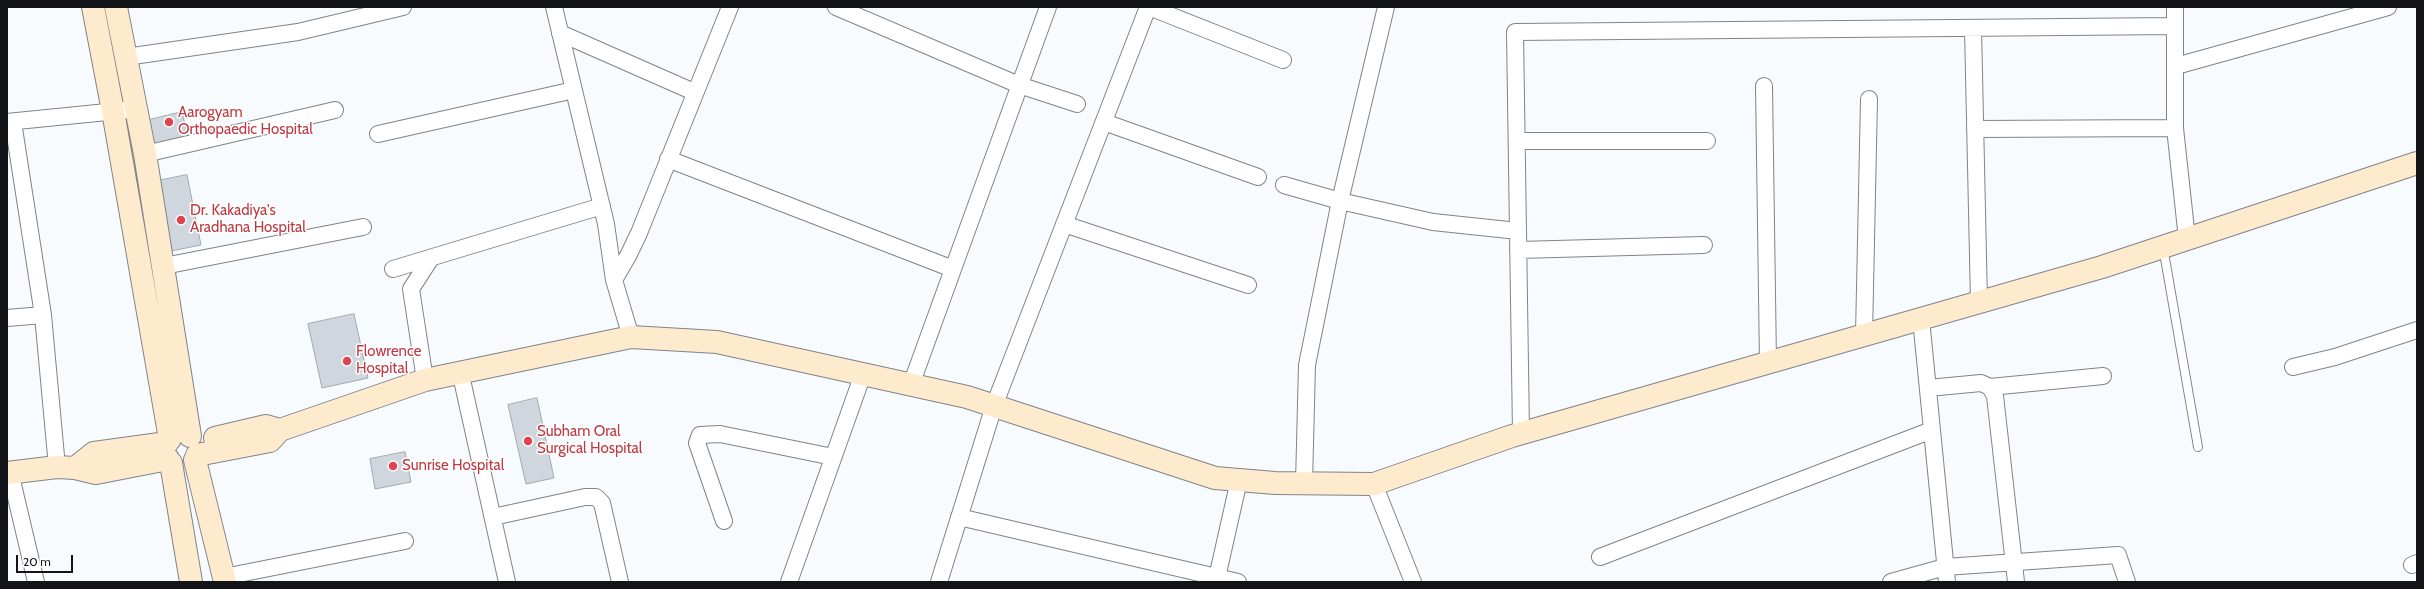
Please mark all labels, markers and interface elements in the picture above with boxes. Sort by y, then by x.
place label: Aarogyam Orthopaedic Hospital [178,104,313,139]
marker: Aarogyam Orthopaedic Hospital [163,116,175,128]
place label: Dr. Kakadiya's Aradhana Hospital [190,202,306,237]
marker: Dr. Kakadiya's Aradhana Hospital [175,214,187,226]
place label: Flowrence Hospital [356,343,421,378]
marker: Flowrence Hospital [341,355,353,367]
place label: Subham Oral Surgical Hospital [537,423,642,458]
marker: Subham Oral Surgical Hospital [522,435,534,447]
place label: Sunrise Hospital [402,457,504,475]
marker: Sunrise Hospital [387,460,399,472]
scale bar [18,547,75,573]
text: 20 m [23,554,51,569]

